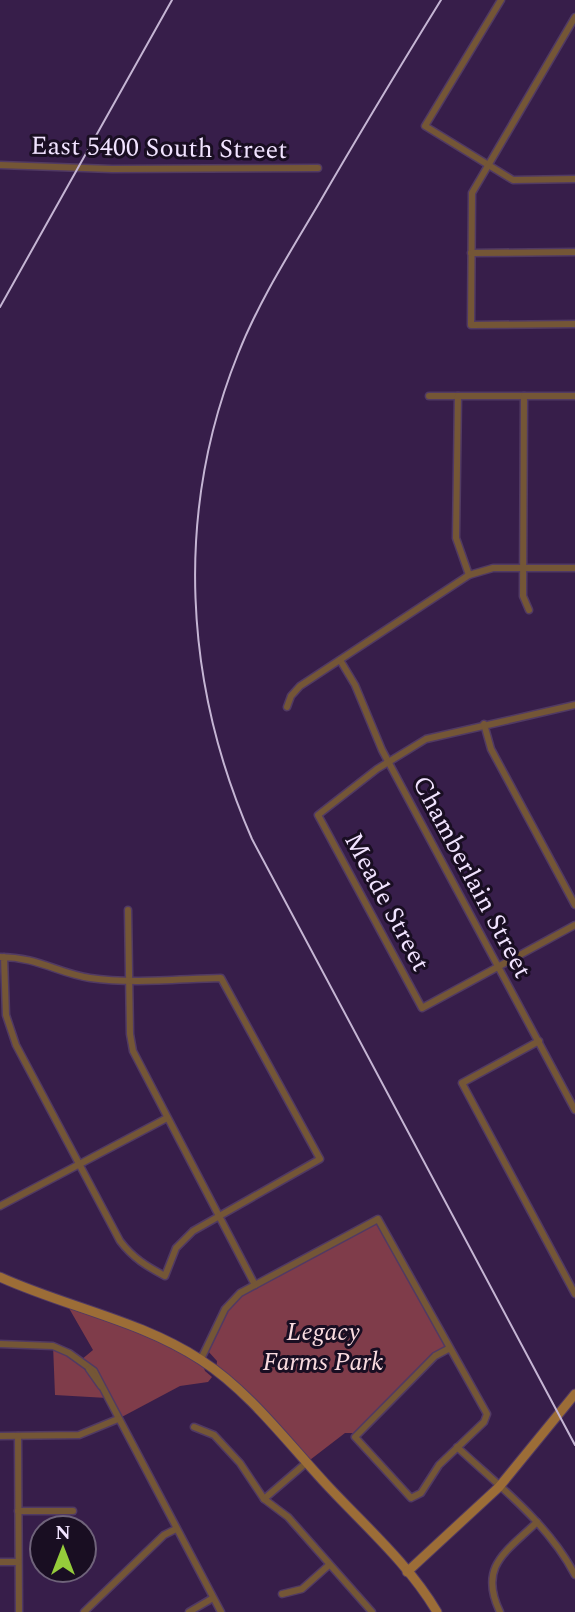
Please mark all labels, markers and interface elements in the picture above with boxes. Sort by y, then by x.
street label: East 5400 South Street [30,126,288,170]
street label: Chamberlain Street [402,768,542,986]
street label: Meade Street [334,825,440,979]
park label: Legacy Farms Park [263,1312,383,1382]
north arrow [28,1514,98,1584]
text: N [55,1519,71,1548]

